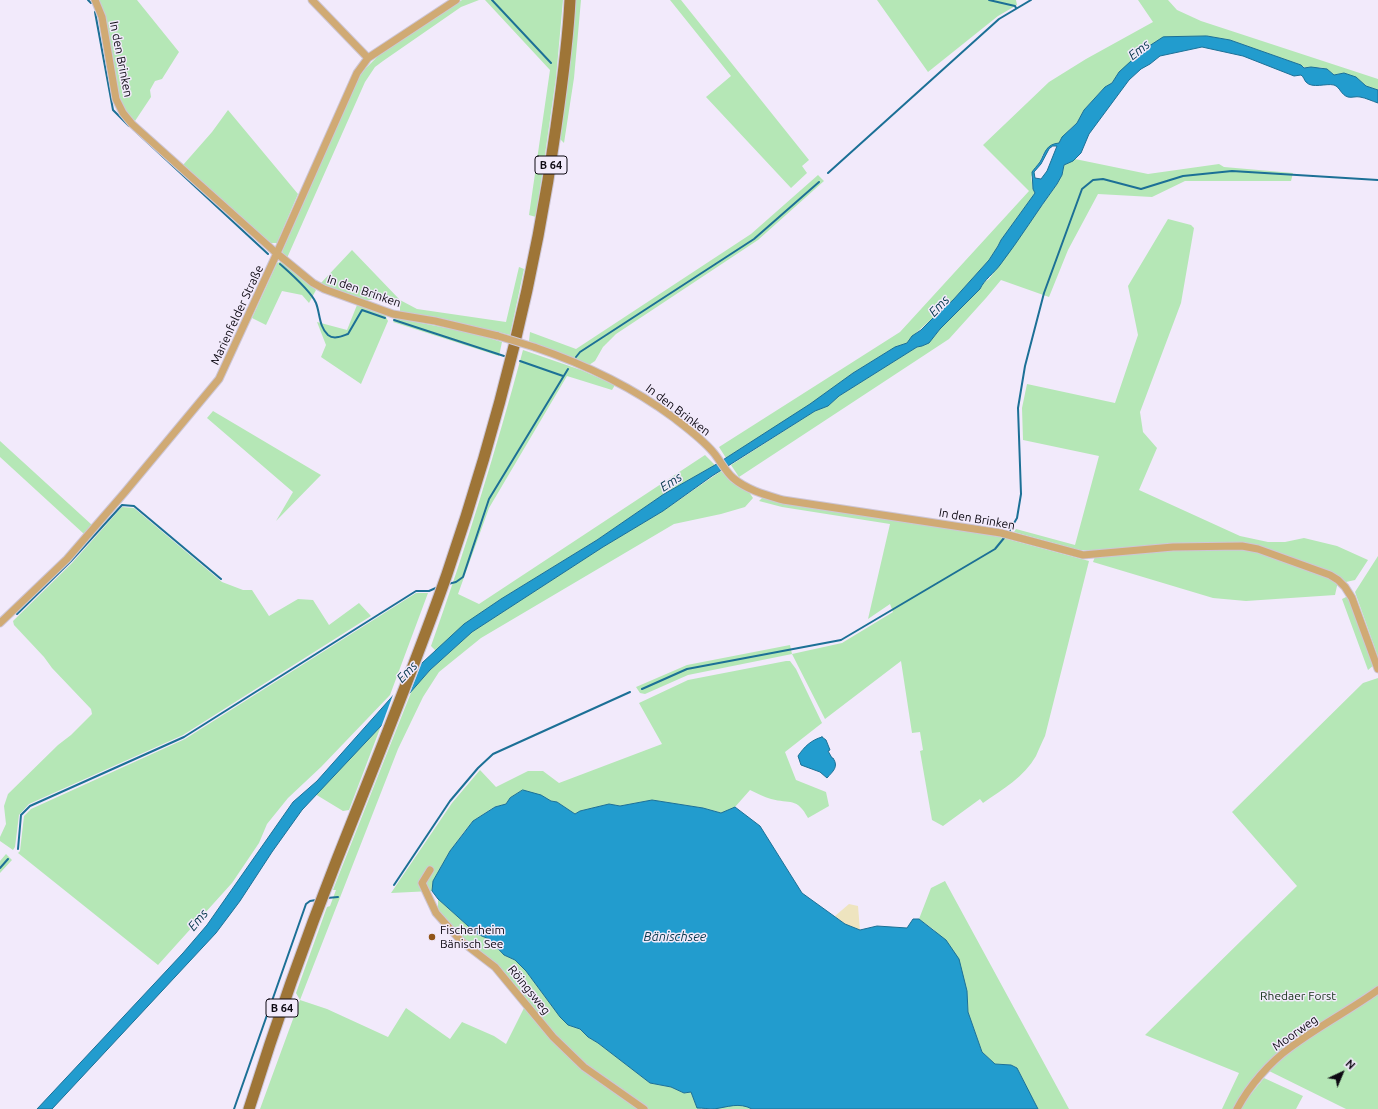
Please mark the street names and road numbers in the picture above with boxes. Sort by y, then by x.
street label: In den Brinken [107,20,135,98]
road number: B 64 [535,156,567,174]
street label: Marienfelder Straße [208,263,266,367]
street label: In den Brinken [325,272,403,310]
street label: In den Brinken [643,381,713,439]
street label: In den Brinken [938,505,1016,533]
street label: Röingsweg [505,962,553,1018]
road number: B 64 [266,999,298,1017]
street label: Moorweg [1270,1012,1320,1054]

